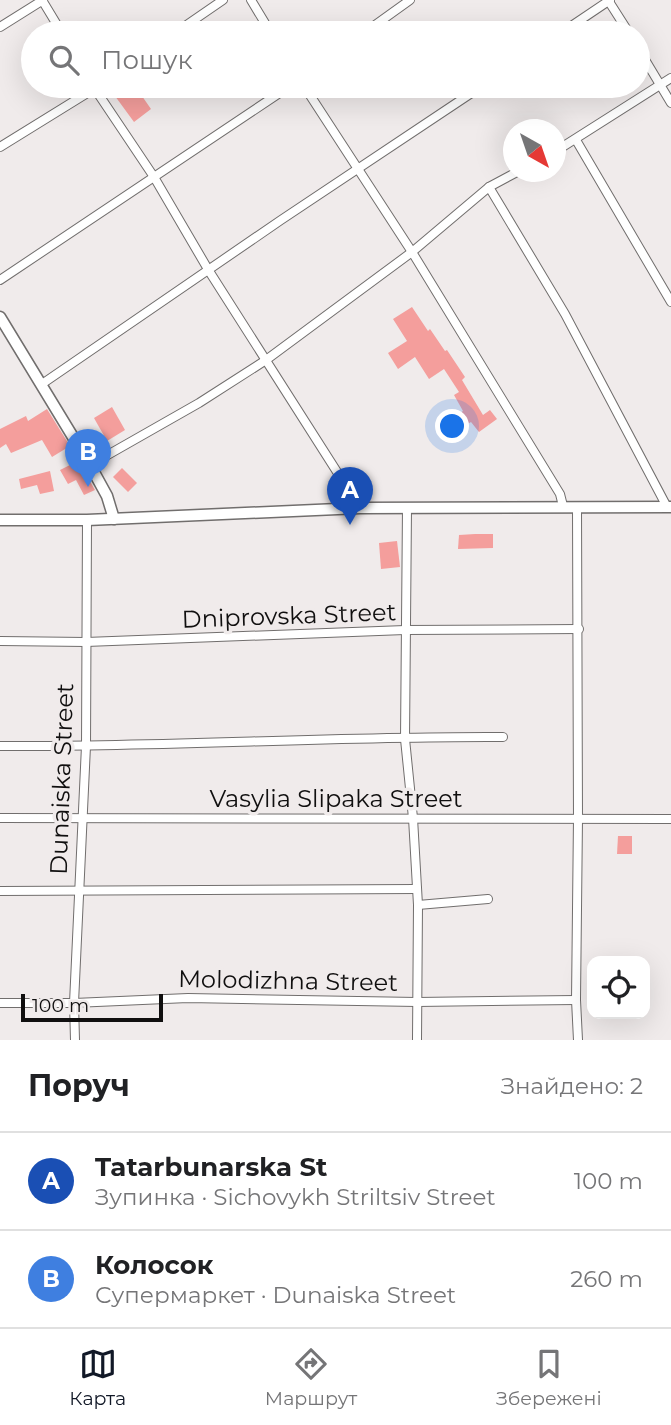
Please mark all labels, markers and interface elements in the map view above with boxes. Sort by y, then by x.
search box [21,21,650,98]
icon: search [45,41,83,79]
text: Пошук [101,44,193,76]
north arrow [503,119,566,182]
your location [435,409,469,443]
pin: B [65,429,111,487]
pin: A [327,467,373,525]
street label: Dniprovska Street [181,597,397,634]
street label: Dunaiska Street [44,682,79,875]
street label: Vasylia Slipaka Street [210,784,463,813]
map controls [587,956,650,1019]
button: locate [587,956,650,1019]
street label: Molodizhna Street [178,964,398,997]
scale bar [21,991,163,1023]
text: 100 m [32,994,89,1017]
text: Поруч [28,1067,130,1104]
text: Знайдено: 2 [501,1072,643,1100]
text: Tatarbunarska St [95,1151,327,1183]
text: A [42,1167,60,1195]
text: 100 m [574,1167,643,1195]
text: Зупинка · Sichovykh Striltsiv Street [95,1183,496,1211]
text: Колосок [95,1249,213,1281]
text: B [42,1265,60,1293]
text: 260 m [570,1265,643,1293]
text: Супермаркет · Dunaiska Street [95,1281,456,1309]
tab: Карта [69,1345,126,1410]
tab: Маршрут [265,1345,357,1410]
tab: Збережені [496,1345,602,1410]

